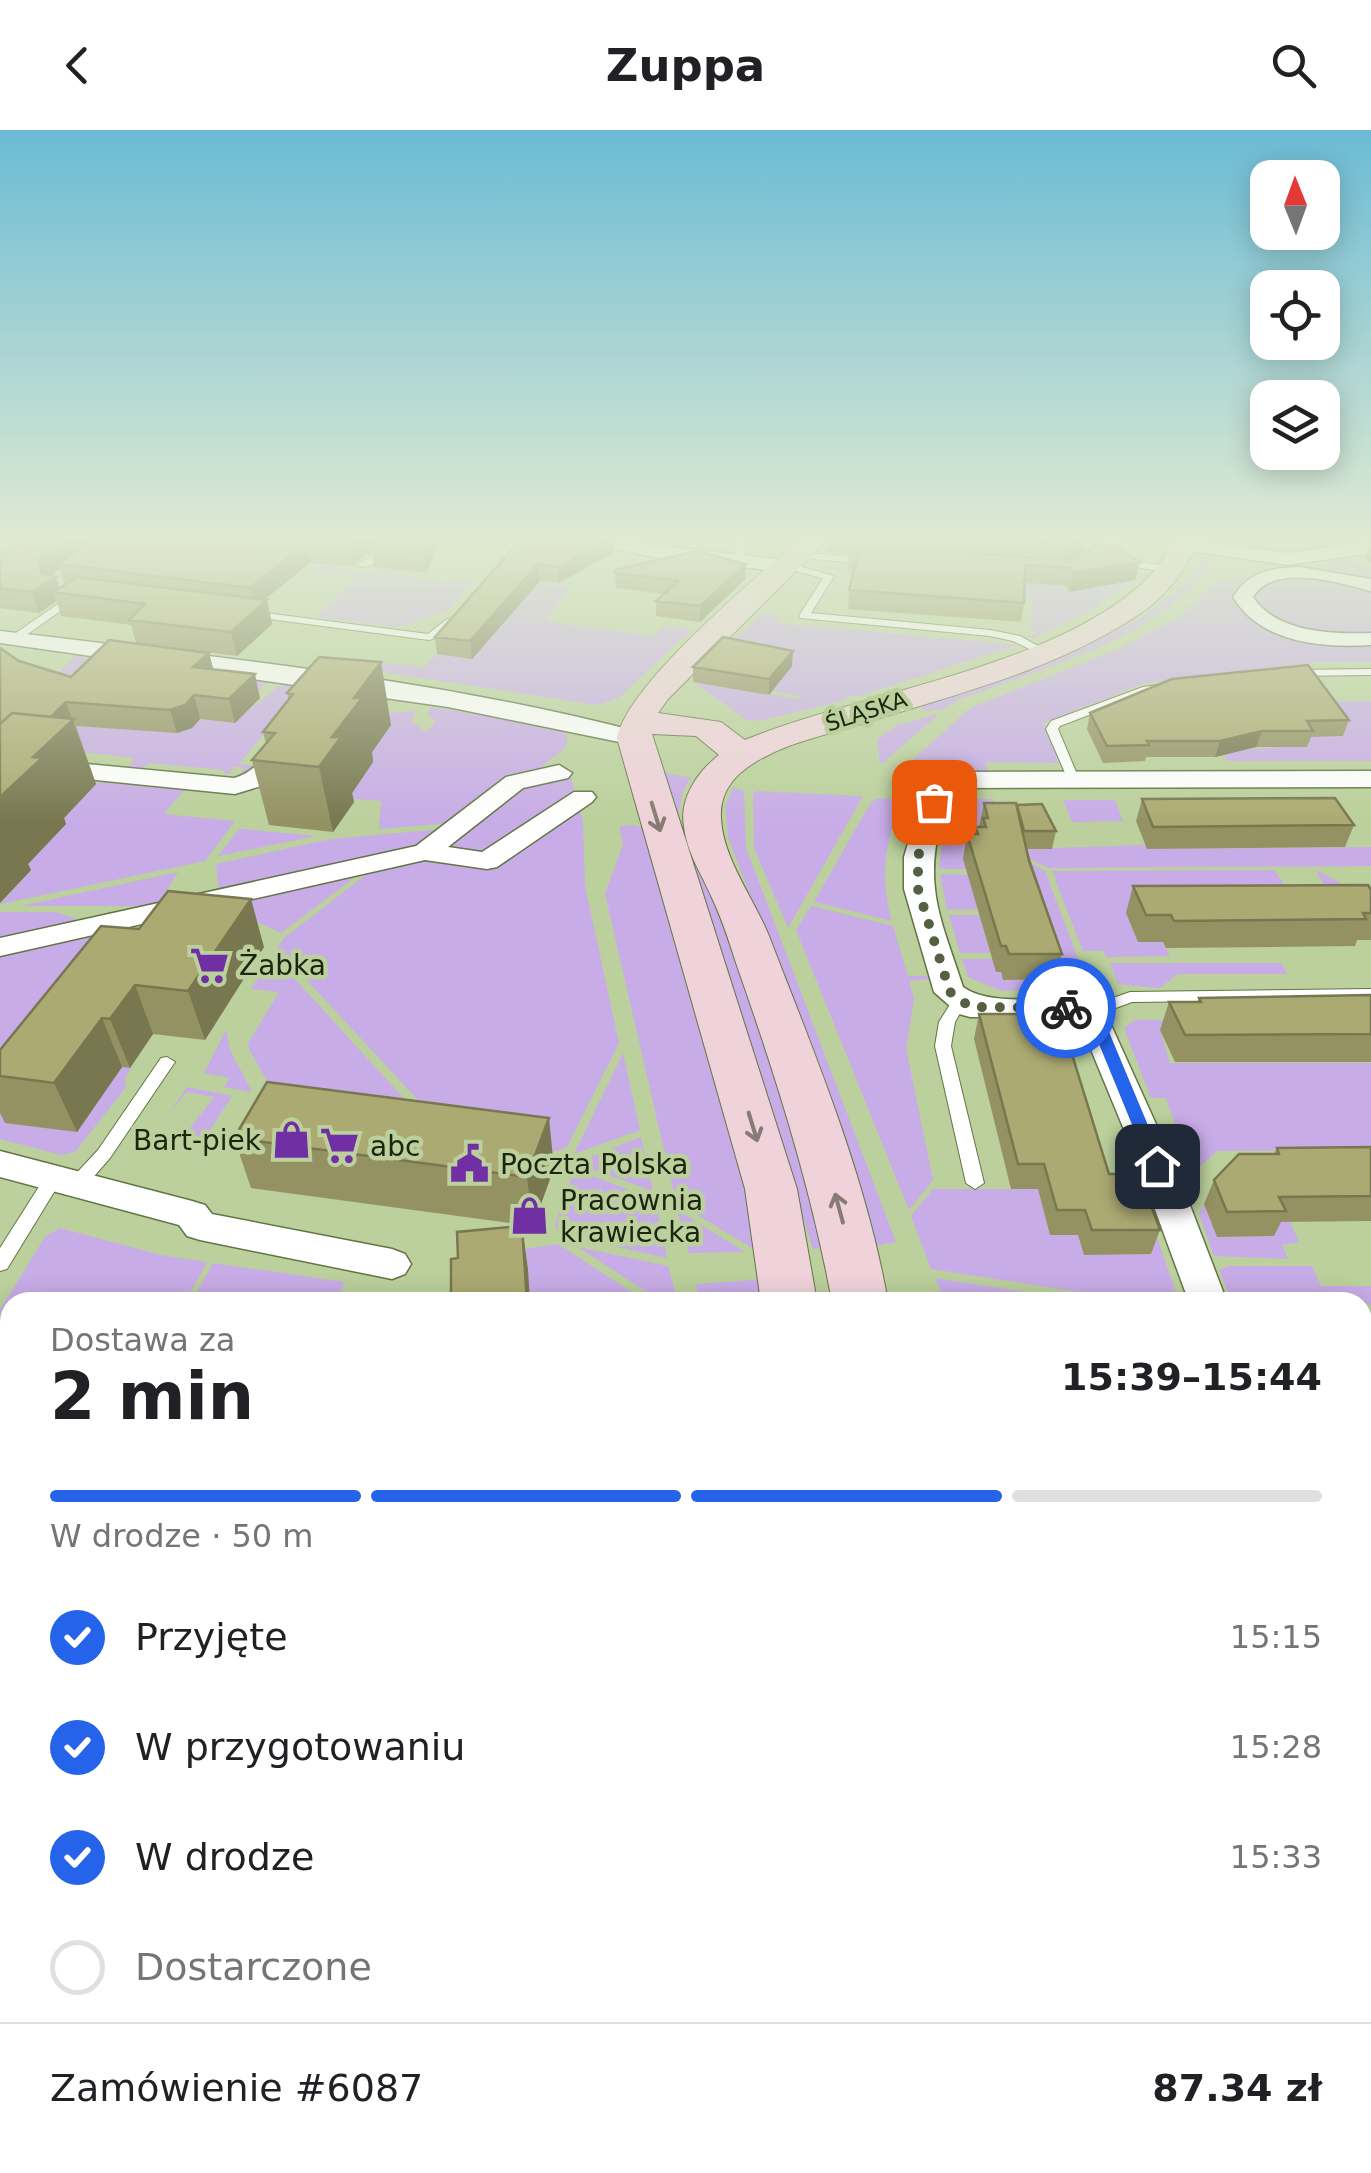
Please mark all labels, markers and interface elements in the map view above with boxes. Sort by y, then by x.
icon: back [50,38,105,93]
icon: search [1266,38,1321,93]
text: Zuppa [606,39,765,92]
north arrow [1250,160,1340,250]
map controls [1250,160,1340,470]
button: locate [1250,270,1340,360]
button: layers [1250,380,1340,470]
street label: ŚLĄSKA [822,687,910,736]
pin [892,760,977,845]
icon: bag [907,775,962,830]
one-way arrow [649,800,667,832]
supermarket icon: Żabka [188,944,230,986]
place label: Żabka [239,949,326,982]
courier [1016,958,1116,1058]
icon: bike [1039,981,1094,1036]
one-way arrow [745,1111,763,1142]
shop icon: Bart-piek [270,1119,312,1161]
place label: Bart-piek [133,1124,262,1157]
pin [1115,1124,1200,1209]
supermarket icon: abc [319,1125,361,1167]
place label: abc [370,1130,420,1163]
icon: home [1130,1139,1185,1194]
public building icon: Poczta Polska [449,1143,491,1185]
place label: Poczta Polska [500,1148,688,1181]
place label: Pracownia krawiecka [560,1184,703,1249]
one-way arrow [828,1192,847,1224]
shop icon: Pracownia krawiecka [509,1195,551,1237]
text: Dostawa za [50,1321,235,1359]
text: 15:39–15:44 [1061,1355,1322,1399]
text: 2 min [50,1359,254,1434]
text: W drodze · 50 m [50,1517,314,1555]
icon: check [50,1610,105,1665]
text: Przyjęte [135,1615,288,1659]
text: 15:15 [1230,1618,1322,1656]
icon: check [50,1720,105,1775]
text: W przygotowaniu [135,1725,465,1769]
text: 15:28 [1230,1728,1322,1766]
icon: check [50,1830,105,1885]
text: W drodze [135,1835,314,1879]
text: 15:33 [1230,1838,1322,1876]
text: Dostarczone [135,1945,372,1989]
text: Zamówienie #6087 [50,2066,423,2110]
text: 87.34 zł [1152,2066,1322,2110]

